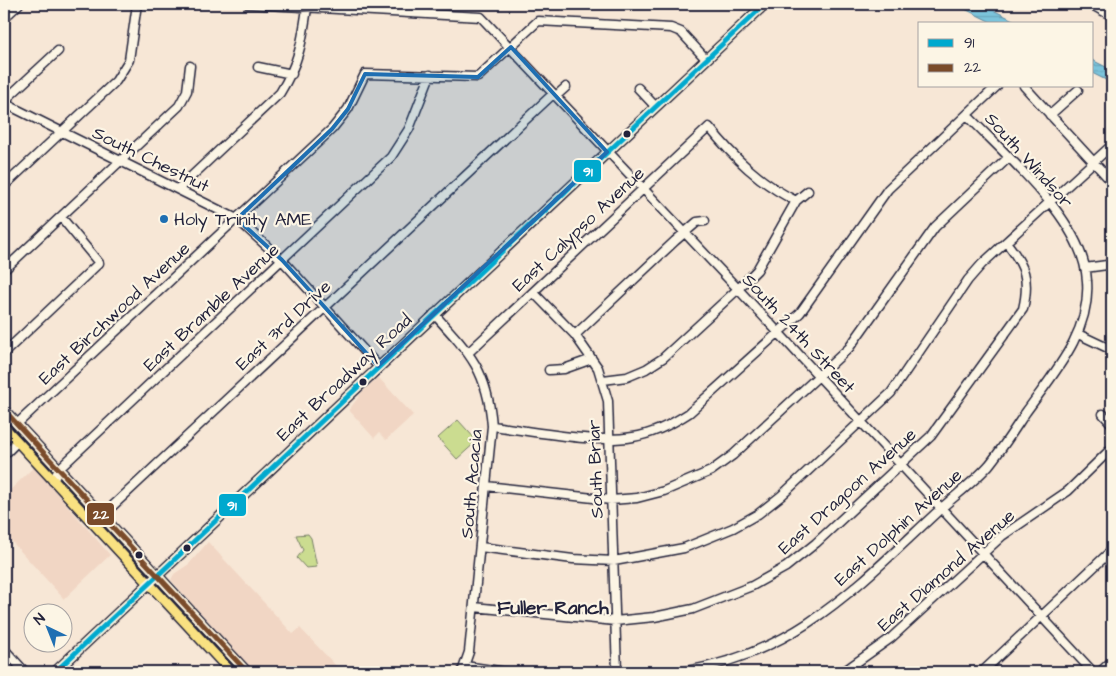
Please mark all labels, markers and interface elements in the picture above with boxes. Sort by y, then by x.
legend [918,22,1094,88]
text: 91 [964,33,975,54]
text: 22 [964,57,982,78]
street label: South Windsor [979,107,1079,214]
street label: South Chestnut [88,120,214,199]
unlabelled marker [622,129,632,139]
line badge: 91 [573,159,602,183]
street label: East Calypso Avenue [507,161,651,298]
text: 91 [583,162,593,182]
place label: Holy Trinity AME [174,207,312,233]
marker: Holy Trinity AME [158,213,170,225]
street label: East Birchwood Avenue [33,236,196,390]
street label: East Bramble Avenue [138,237,285,377]
street label: South 24th Street [736,268,861,399]
street label: East 3rd Drive [230,274,337,376]
street label: East Broadway Road [271,308,418,447]
unlabelled marker [358,377,368,387]
street label: South Briar [581,419,610,519]
street label: East Dragoon Avenue [773,422,923,561]
street label: South Acacia [454,428,489,540]
street label: East Dolphin Avenue [829,463,968,592]
line badge: 91 [218,493,247,517]
text: 91 [227,496,237,516]
line badge: 22 [86,502,115,526]
street label: East Diamond Avenue [872,503,1021,637]
text: 22 [92,505,110,525]
unlabelled marker [182,543,192,553]
unlabelled marker [134,550,144,560]
district label: Fuller Ranch [497,595,609,622]
north arrow [22,604,72,654]
text: N [30,609,50,630]

